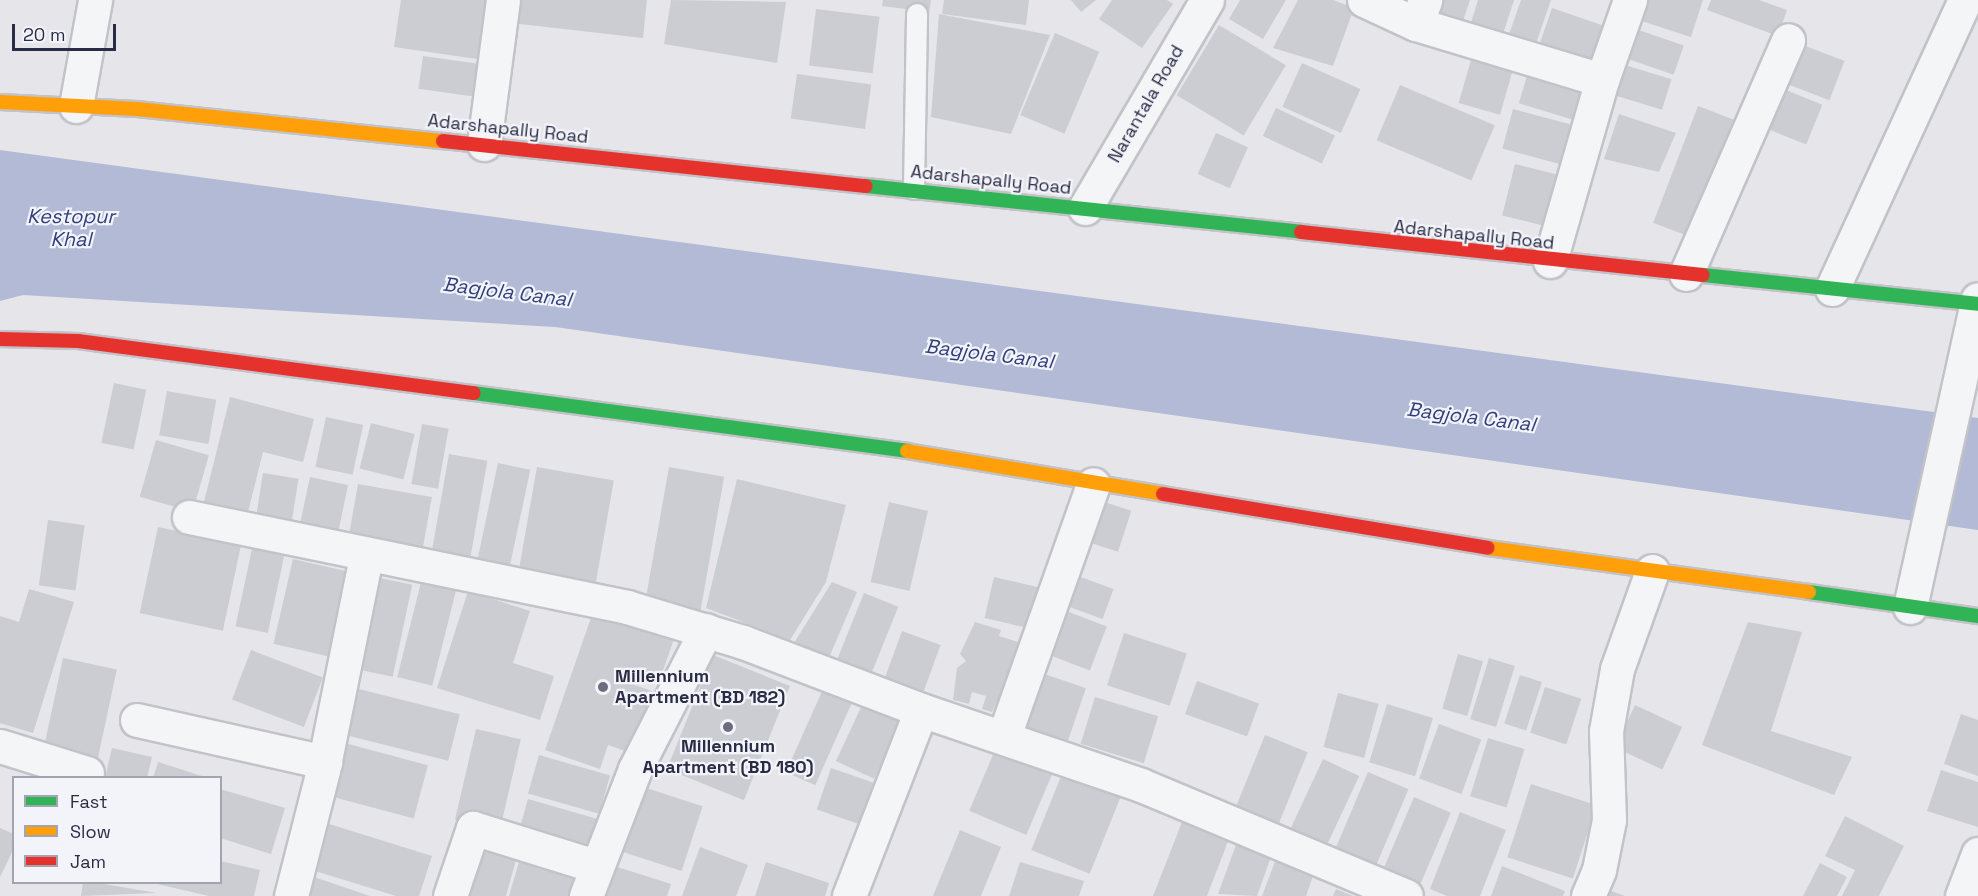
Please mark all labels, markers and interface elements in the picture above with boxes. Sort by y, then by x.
scale bar [15,12,118,50]
text: 20 m [23,23,66,46]
street label: Narantala Road [1104,41,1188,167]
street label: Adarshapally Road [427,110,589,148]
street label: Adarshapally Road [910,161,1072,199]
water label: Kestopur Khal [27,205,115,252]
street label: Adarshapally Road [1393,216,1555,254]
water label: Bagjola Canal [441,272,573,312]
water label: Bagjola Canal [923,334,1055,374]
water label: Bagjola Canal [1405,397,1537,437]
place label: Millennium Apartment (BD 182) [615,666,785,708]
marker: Millennium Apartment (BD 182) [596,680,610,694]
marker: Millennium Apartment (BD 180) [721,720,735,734]
place label: Millennium Apartment (BD 180) [642,736,814,778]
legend [12,776,222,884]
text: Fast [70,790,107,813]
text: Slow [70,820,111,843]
text: Jam [70,850,106,873]

